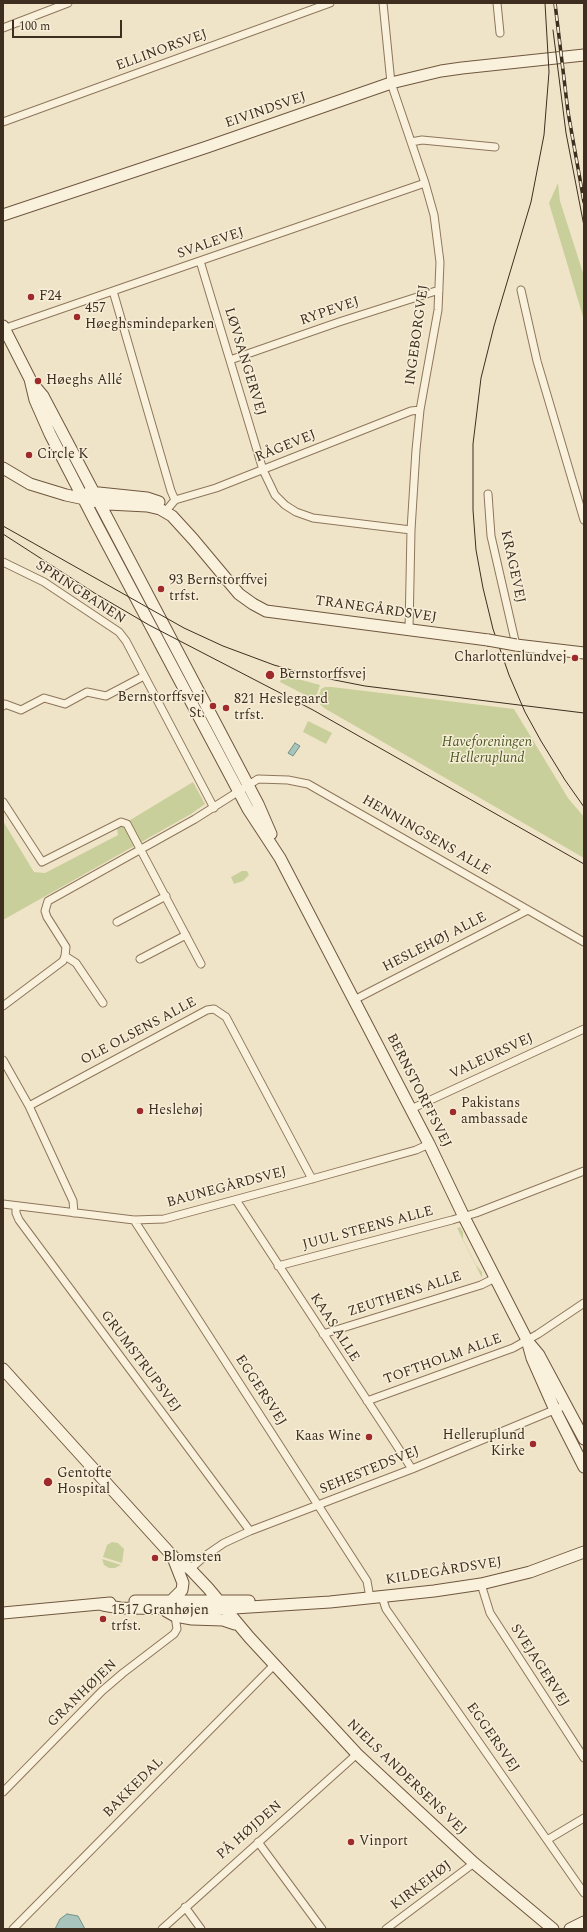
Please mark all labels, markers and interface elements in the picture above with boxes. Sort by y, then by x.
scale bar [14,12,124,38]
text: 100 m [19,17,50,36]
street label: ELLINORSVEJ [114,27,210,75]
street label: EIVINDSVEJ [223,89,309,133]
street label: SVALEVEJ [175,225,247,263]
street label: INGEBORGVEJ [403,283,433,387]
place label: F24 [39,289,62,305]
marker: F24 [26,292,36,302]
street label: RYPEVEJ [298,294,362,330]
place label: 457 Høeghsmindeparken [85,301,214,334]
street label: LØVSANGERVEJ [219,306,269,418]
marker: 457 Høeghsmindeparken [72,312,82,322]
place label: Høeghs Allé [46,373,122,389]
marker: Høeghs Allé [33,376,43,386]
street label: RÅGEVEJ [253,427,319,467]
place label: Circle K [37,447,88,463]
marker: Circle K [24,450,34,460]
street label: KRAGEVEJ [496,529,528,605]
street label: SPRINGBANEN [32,558,128,628]
place label: 93 Bernstorffvej trfst. [169,573,268,606]
marker: 93 Bernstorffvej trfst. [156,584,166,594]
street label: TRANEGÅRDSVEJ [314,593,438,627]
place label: Charlottenlundvej [454,650,567,666]
marker: Charlottenlundvej [570,653,580,663]
place label: Bernstorffsvej [279,667,366,683]
marker: Bernstorffsvej [264,669,276,681]
place label: Bernstorffsvej St. [118,690,205,722]
place label: 821 Heslegaard trfst. [234,692,328,724]
marker: Bernstorffsvej St. [208,701,218,711]
marker: 821 Heslegaard trfst. [221,703,231,713]
park label: Haveforeningen Helleruplund [442,735,532,768]
street label: HENNINGSENS ALLE [359,792,493,880]
street label: HESLEHØJ ALLE [380,910,490,976]
street label: OLE OLSENS ALLE [78,994,200,1070]
street label: VALEURSVEJ [447,1030,537,1084]
street label: BERNSTORFFSVEJ [382,1031,454,1151]
place label: Pakistans ambassade [461,1096,528,1128]
place label: Heslehøj [148,1103,203,1119]
marker: Heslehøj [135,1106,145,1116]
marker: Pakistans ambassade [448,1107,458,1117]
street label: BAUNEGÅRDSVEJ [165,1164,289,1212]
street label: JUUL STEENS ALLE [301,1203,435,1255]
street label: ZEUTHENS ALLE [346,1269,464,1321]
street label: KAAS ALLE [306,1291,362,1365]
street label: GRUMSTRUPSVEJ [96,1308,184,1416]
street label: TOFTHOLM ALLE [382,1331,504,1389]
street label: EGGERSVEJ [231,1352,289,1430]
place label: Helleruplund Kirke [443,1428,525,1460]
place label: Kaas Wine [295,1429,361,1445]
marker: Kaas Wine [364,1432,374,1442]
marker: Helleruplund Kirke [528,1439,538,1449]
street label: SEHESTEDSVEJ [318,1443,422,1499]
place label: Gentofte Hospital [57,1466,112,1498]
marker: Gentofte Hospital [42,1476,54,1488]
place label: Blomsten [163,1550,222,1566]
marker: Blomsten [150,1553,160,1563]
street label: KILDEGÅRDSVEJ [385,1554,503,1590]
place label: 1517 Granhøjen trfst. [111,1603,209,1636]
marker: 1517 Granhøjen trfst. [98,1614,108,1624]
street label: SVEJAGERVEJ [506,1621,572,1711]
street label: GRANHØJEN [45,1657,121,1731]
street label: EGGERSVEJ [462,1700,522,1776]
street label: NIELS ANDERSENS VEJ [343,1716,469,1840]
street label: BAKKEDAL [100,1754,168,1822]
street label: PÅ HØJDEN [214,1798,286,1864]
place label: Vinport [359,1834,408,1850]
marker: Vinport [346,1837,356,1847]
street label: KIRKEHØJ [388,1858,456,1914]

